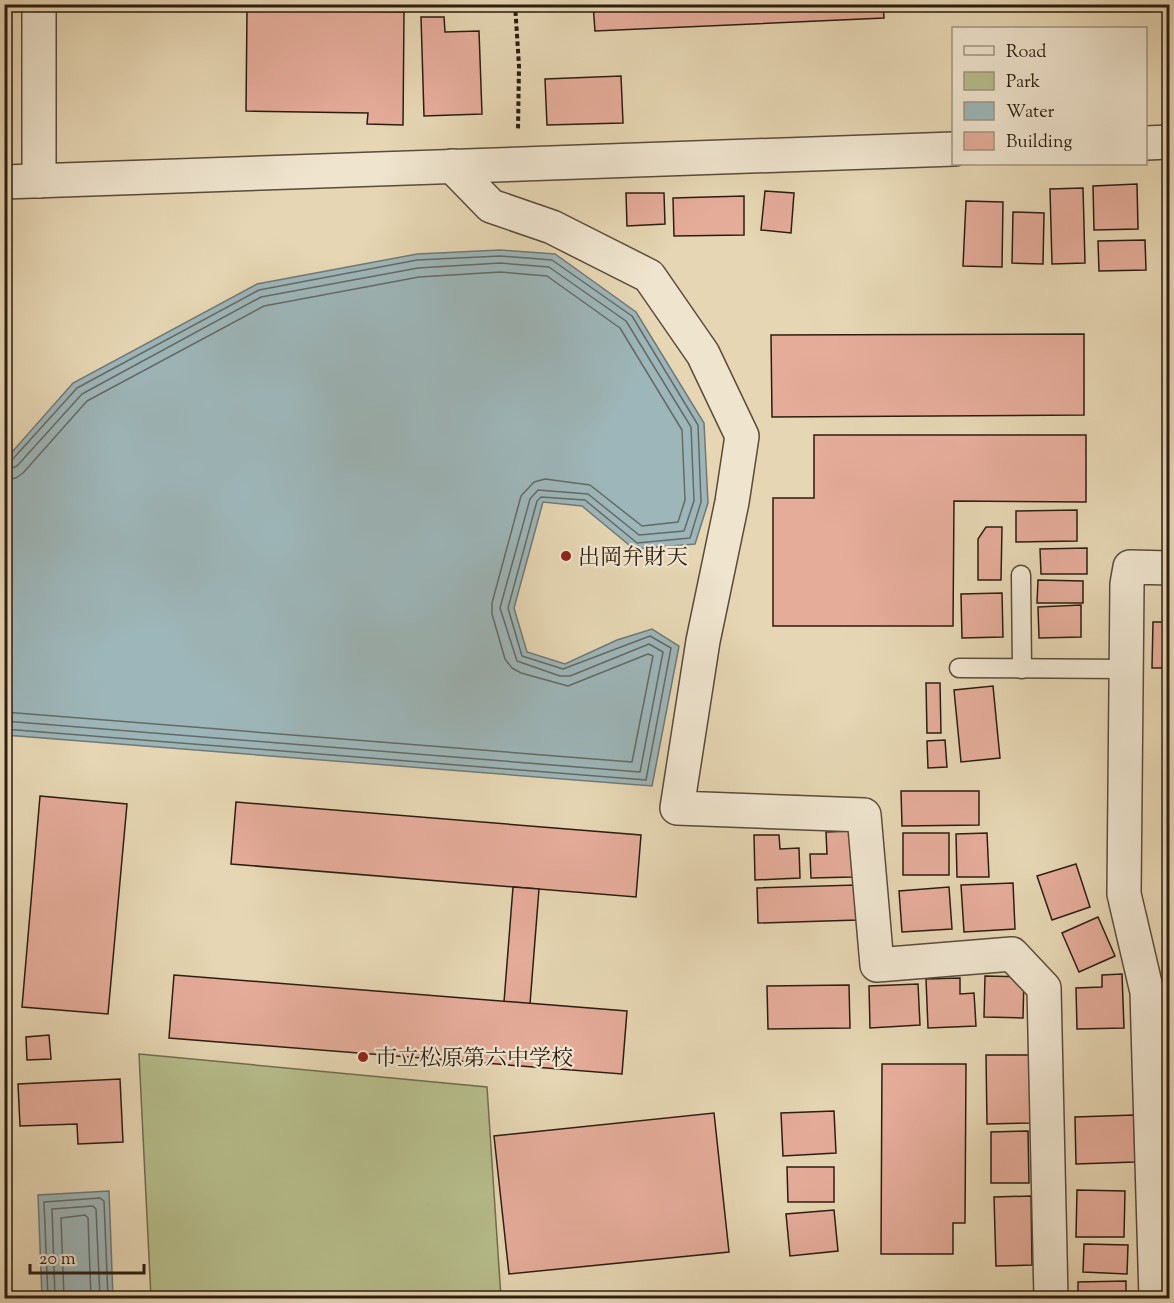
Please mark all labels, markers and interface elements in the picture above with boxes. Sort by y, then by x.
legend [952,27,1147,165]
text: Road [1006,40,1046,66]
text: Park [1006,70,1041,96]
text: Water [1006,100,1055,126]
text: Building [1006,130,1072,156]
place label: 出岡弁財天 [578,543,688,575]
marker: 出岡弁財天 [559,549,573,563]
place label: 市立松原第六中学校 [375,1044,573,1076]
marker: 市立松原第六中学校 [356,1050,370,1064]
scale bar [30,1237,144,1275]
text: 20 m [39,1247,76,1273]

